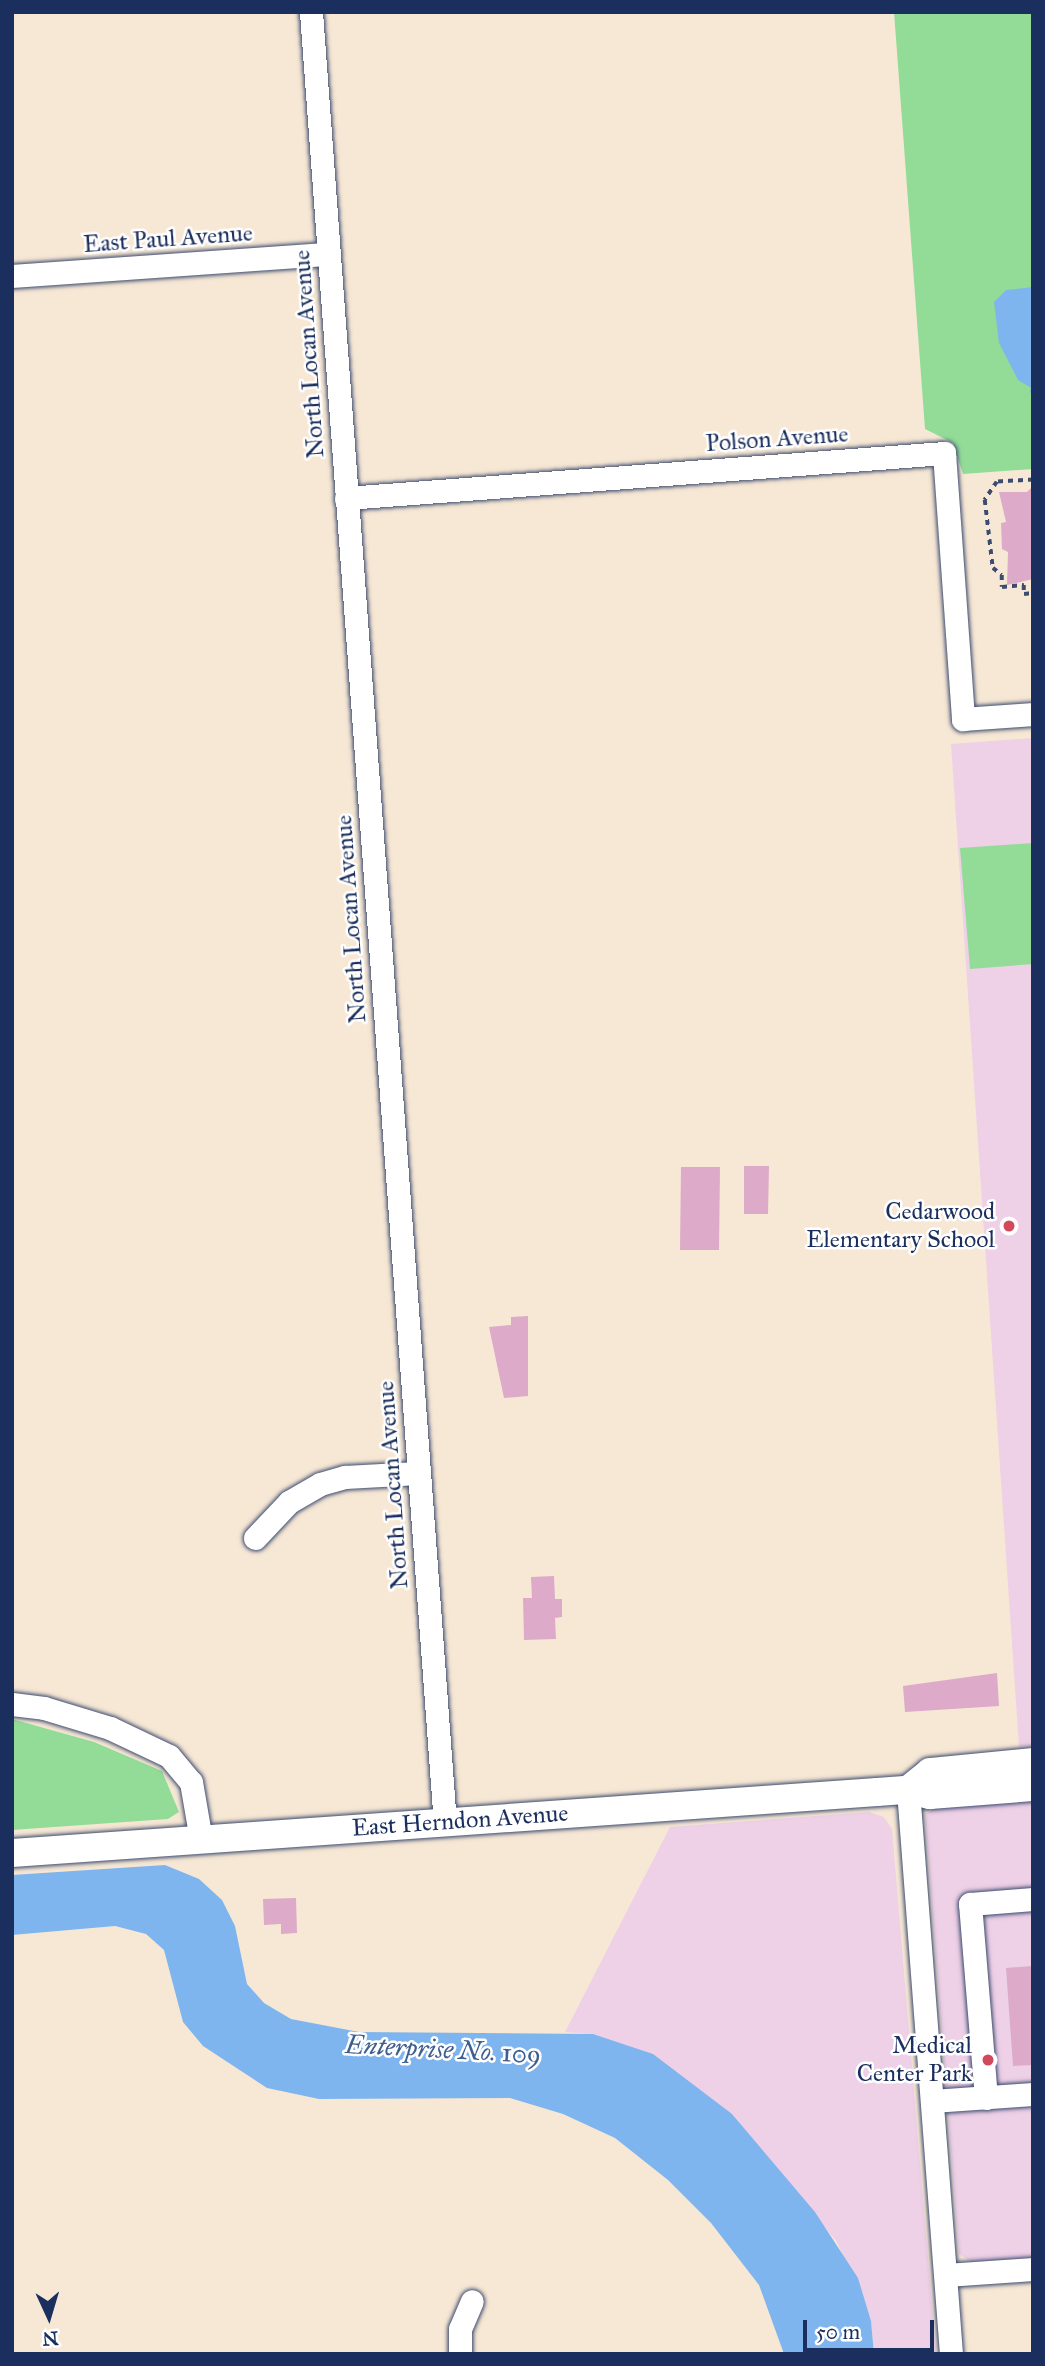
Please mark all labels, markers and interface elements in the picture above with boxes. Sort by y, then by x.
street label: East Paul Avenue [82,219,254,259]
street label: North Locan Avenue [287,249,331,459]
street label: Polson Avenue [705,420,849,458]
street label: North Locan Avenue [329,814,373,1024]
place label: Cedarwood Elementary School [806,1198,995,1254]
marker: Cedarwood Elementary School [1001,1218,1017,1234]
street label: North Locan Avenue [371,1380,415,1590]
street label: East Herndon Avenue [351,1799,569,1843]
water label: Enterprise No. 109 [344,2029,542,2071]
place label: Medical Center Park [857,2032,972,2088]
marker: Medical Center Park [978,2050,998,2070]
north arrow [14,2282,84,2352]
scale bar [807,2306,938,2350]
text: 50 m [816,2319,860,2345]
text: N [42,2326,59,2350]

